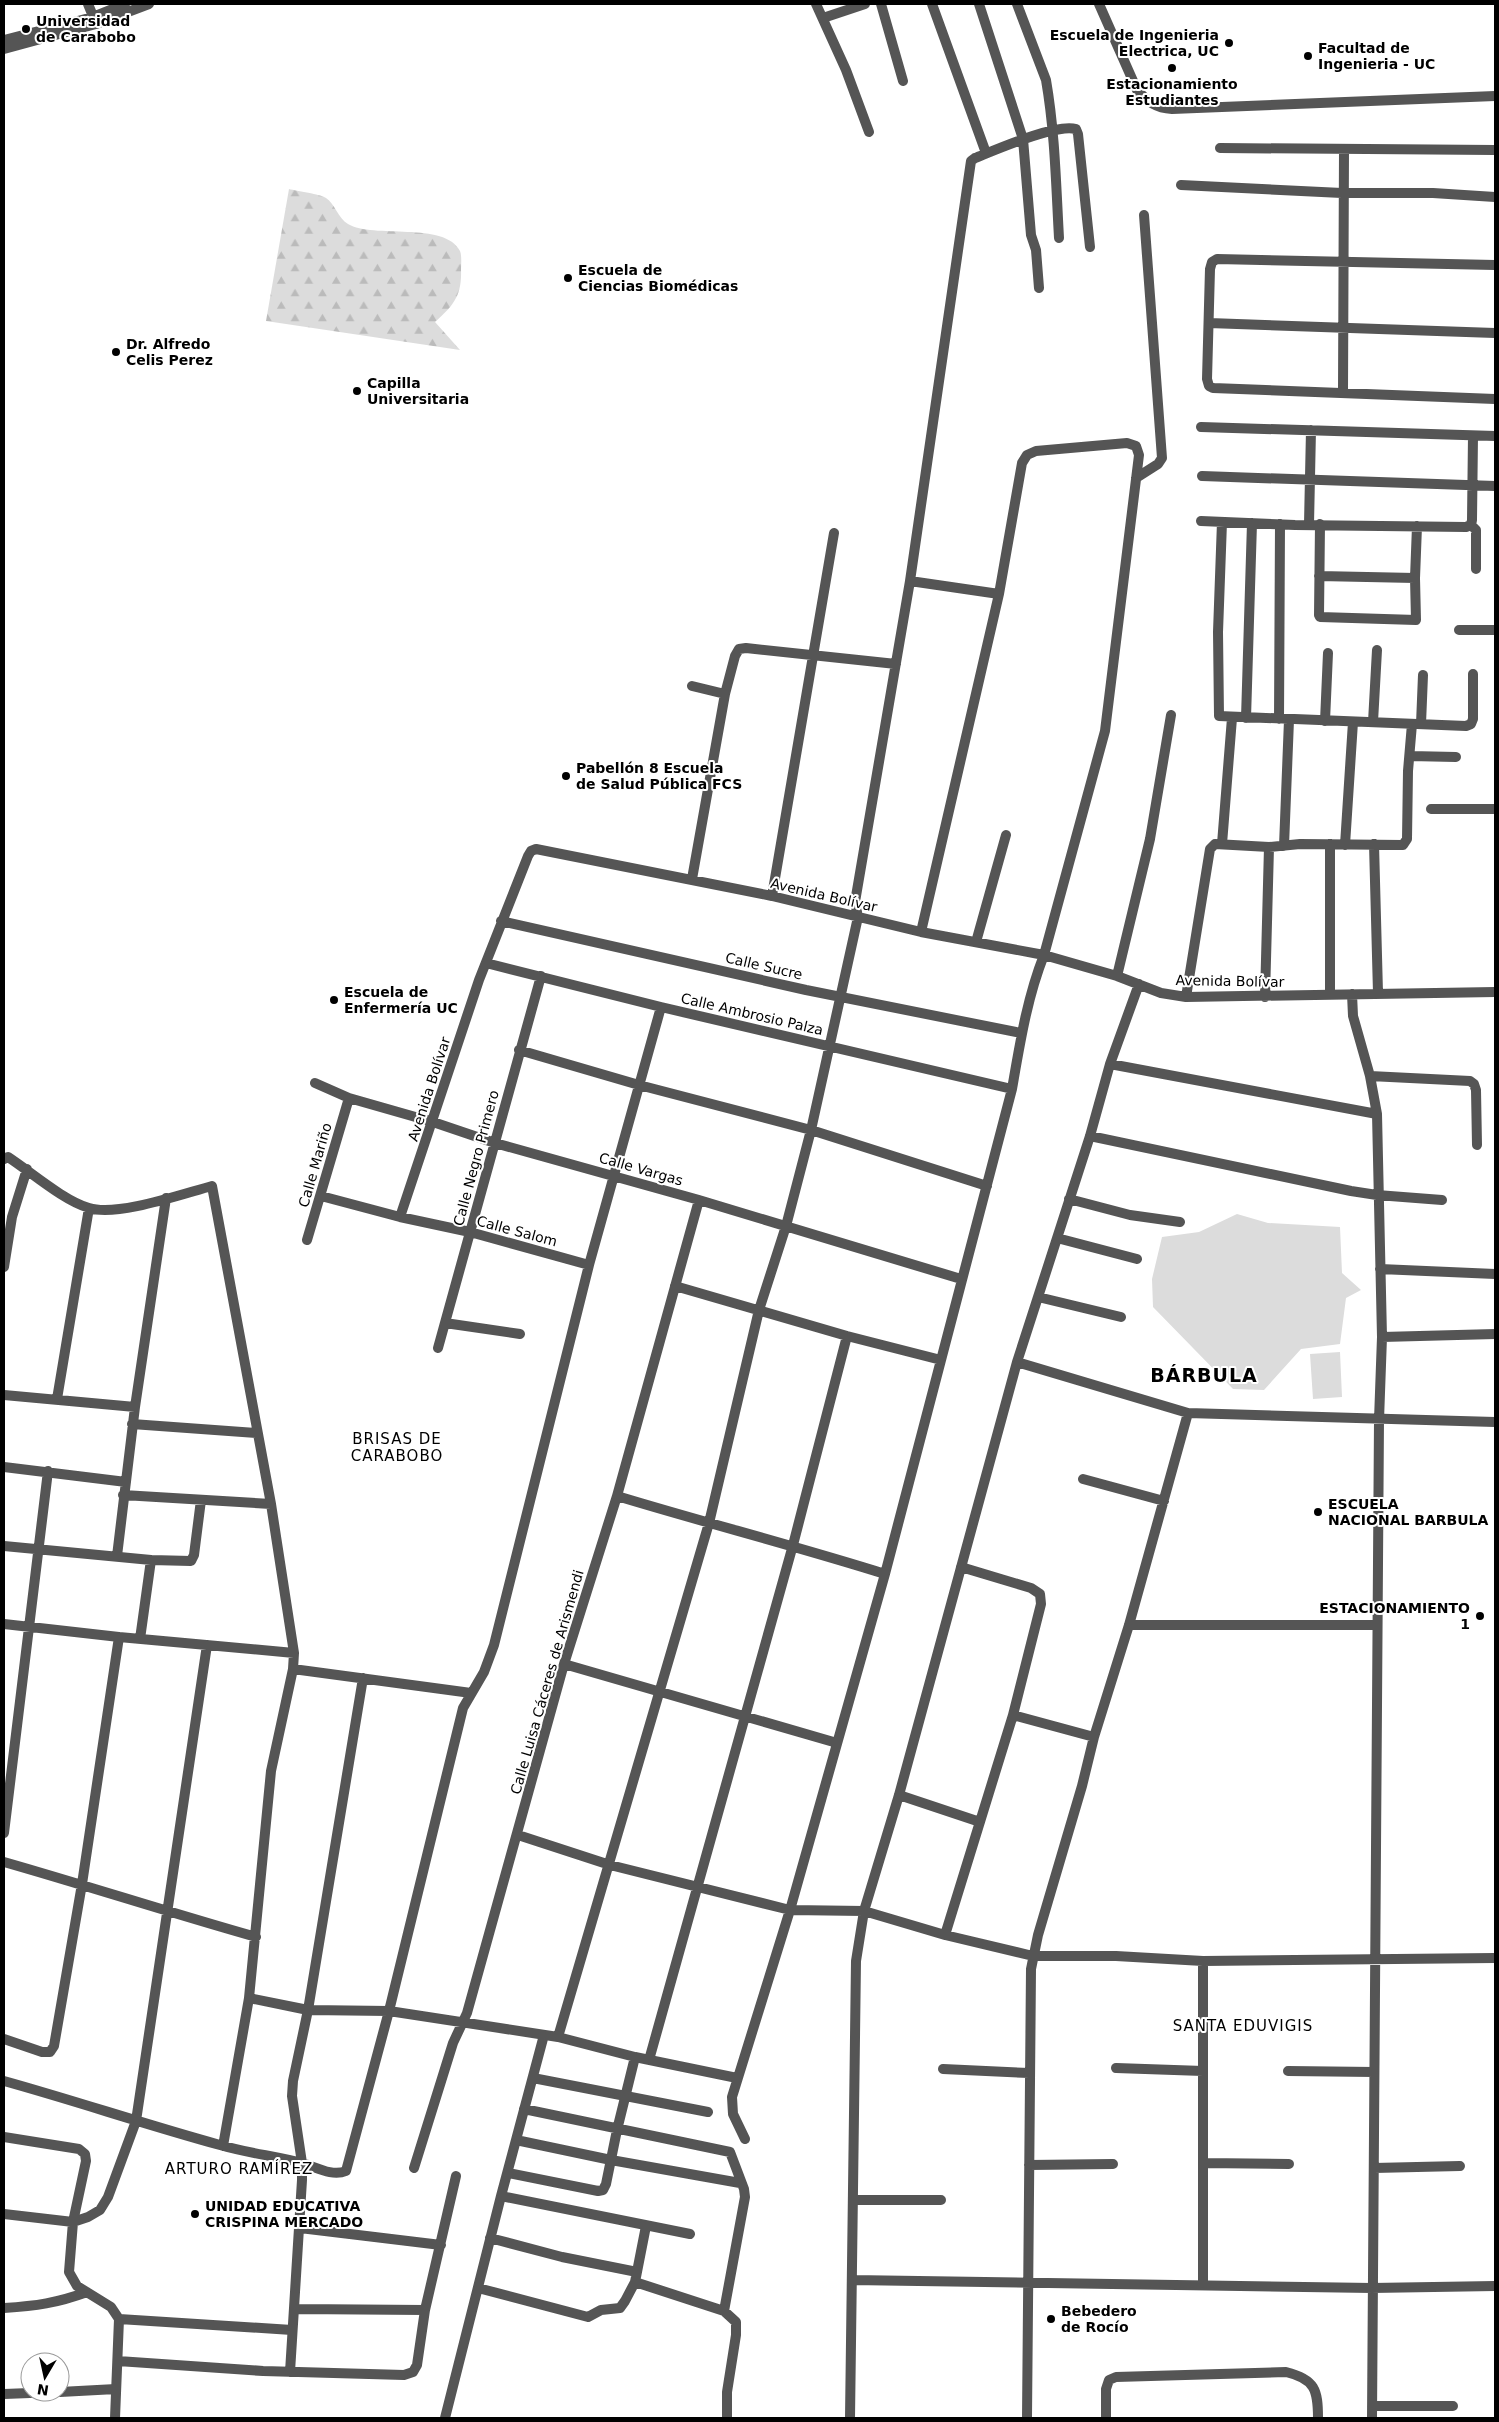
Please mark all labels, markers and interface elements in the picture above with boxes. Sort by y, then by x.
place label: Universidad de Carabobo [36,13,136,45]
marker: Universidad de Carabobo [20,23,32,35]
place label: Escuela de Ingenieria Electrica, UC [1050,27,1219,59]
marker: Escuela de Ingenieria Electrica, UC [1223,37,1235,49]
place label: Facultad de Ingenieria - UC [1318,40,1435,72]
marker: Facultad de Ingenieria - UC [1302,50,1314,62]
marker: Estacionamiento Estudiantes [1166,62,1178,74]
place label: Estacionamiento Estudiantes [1106,76,1238,108]
place label: Escuela de Ciencias Biomédicas [578,262,738,294]
marker: Escuela de Ciencias Biomédicas [562,272,574,284]
place label: Dr. Alfredo Celis Perez [126,336,213,368]
marker: Dr. Alfredo Celis Perez [110,346,122,358]
place label: Capilla Universitaria [367,375,469,407]
marker: Capilla Universitaria [351,385,363,397]
place label: Pabellón 8 Escuela de Salud Pública FCS [576,760,742,792]
marker: Pabellón 8 Escuela de Salud Pública FCS [560,770,572,782]
street label: Avenida Bolívar [769,875,879,915]
street label: Calle Sucre [724,949,804,983]
street label: Avenida Bolívar [1175,972,1285,990]
place label: Escuela de Enfermería UC [344,984,458,1016]
street label: Calle Ambrosio Palza [679,990,825,1038]
marker: Escuela de Enfermería UC [328,994,340,1006]
street label: Avenida Bolívar [405,1035,454,1143]
street label: Calle Negro Primero [450,1088,502,1228]
street label: Calle Mariño [295,1121,335,1209]
street label: Calle Vargas [597,1149,685,1189]
street label: Calle Salom [475,1213,559,1249]
district label: BÁRBULA [1150,1364,1258,1386]
district label: BRISAS DE CARABOBO [351,1430,443,1465]
place label: ESCUELA NACIONAL BARBULA [1328,1496,1489,1528]
marker: ESCUELA NACIONAL BARBULA [1312,1506,1324,1518]
street label: Calle Luisa Cáceres de Arismendi [507,1568,587,1796]
place label: ESTACIONAMIENTO 1 [1319,1600,1470,1632]
marker: ESTACIONAMIENTO 1 [1474,1610,1486,1622]
district label: SANTA EDUVIGIS [1173,2017,1313,2035]
district label: ARTURO RAMÍREZ [165,2159,313,2178]
place label: UNIDAD EDUCATIVA CRISPINA MERCADO [205,2198,363,2230]
marker: UNIDAD EDUCATIVA CRISPINA MERCADO [189,2208,201,2220]
place label: Bebedero de Rocío [1061,2303,1137,2335]
marker: Bebedero de Rocío [1045,2313,1057,2325]
north arrow [20,2352,70,2402]
text: N [36,2381,50,2399]

